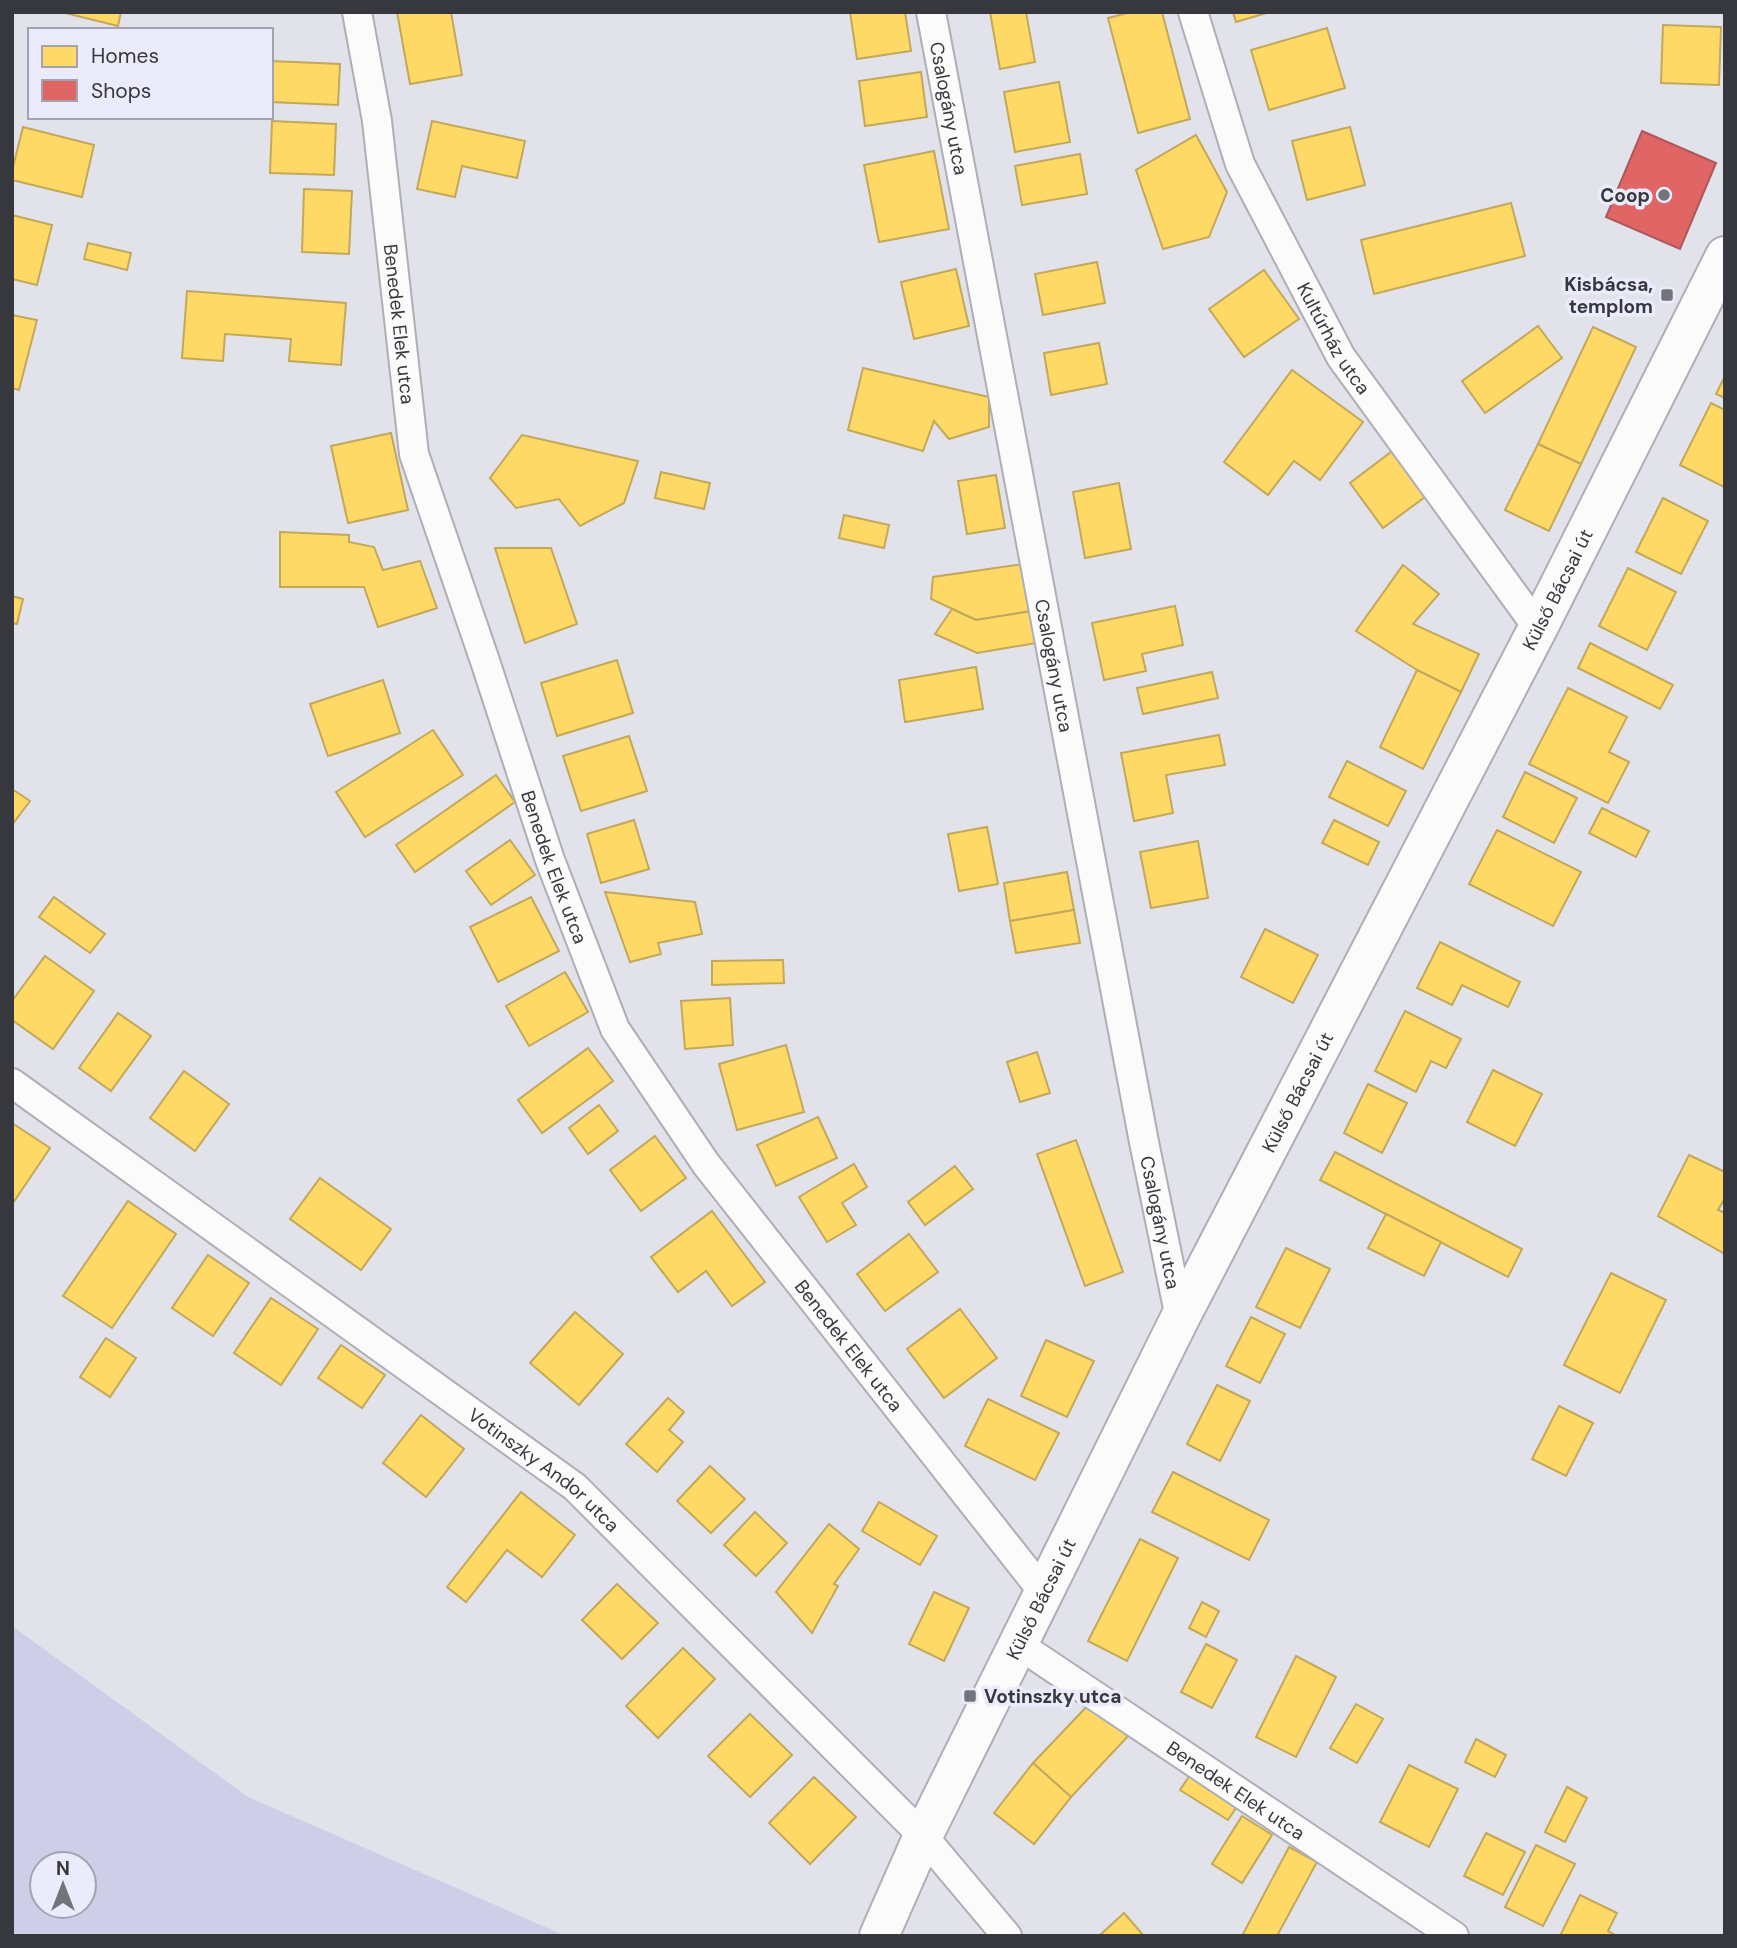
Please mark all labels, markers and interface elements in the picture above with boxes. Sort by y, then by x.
legend [28,28,273,119]
street label: Csalogány utca [924,40,974,177]
text: Homes [91,42,159,70]
text: Shops [91,77,151,105]
place label: Coop [1600,183,1650,208]
marker: Coop [1656,187,1672,203]
street label: Benedek Elek utca [378,243,421,405]
place label: Kisbácsa, templom [1564,272,1653,319]
street label: Kultúrház utca [1292,278,1376,399]
marker: Kisbácsa, templom [1659,287,1675,303]
street label: Külső Bácsai út [1516,525,1598,654]
street label: Csalogány utca [1029,597,1079,734]
street label: Benedek Elek utca [516,787,593,947]
street label: Külső Bácsai út [1256,1028,1339,1157]
street label: Csalogány utca [1135,1154,1186,1291]
street label: Benedek Elek utca [789,1275,909,1416]
street label: Votinszky Andor utca [463,1402,625,1537]
street label: Külső Bácsai út [1000,1534,1081,1664]
place label: Votinszky utca [984,1684,1121,1709]
marker: Votinszky utca [962,1688,978,1704]
street label: Benedek Elek utca [1162,1735,1310,1845]
north arrow [28,1850,98,1920]
text: N [56,1856,70,1881]

